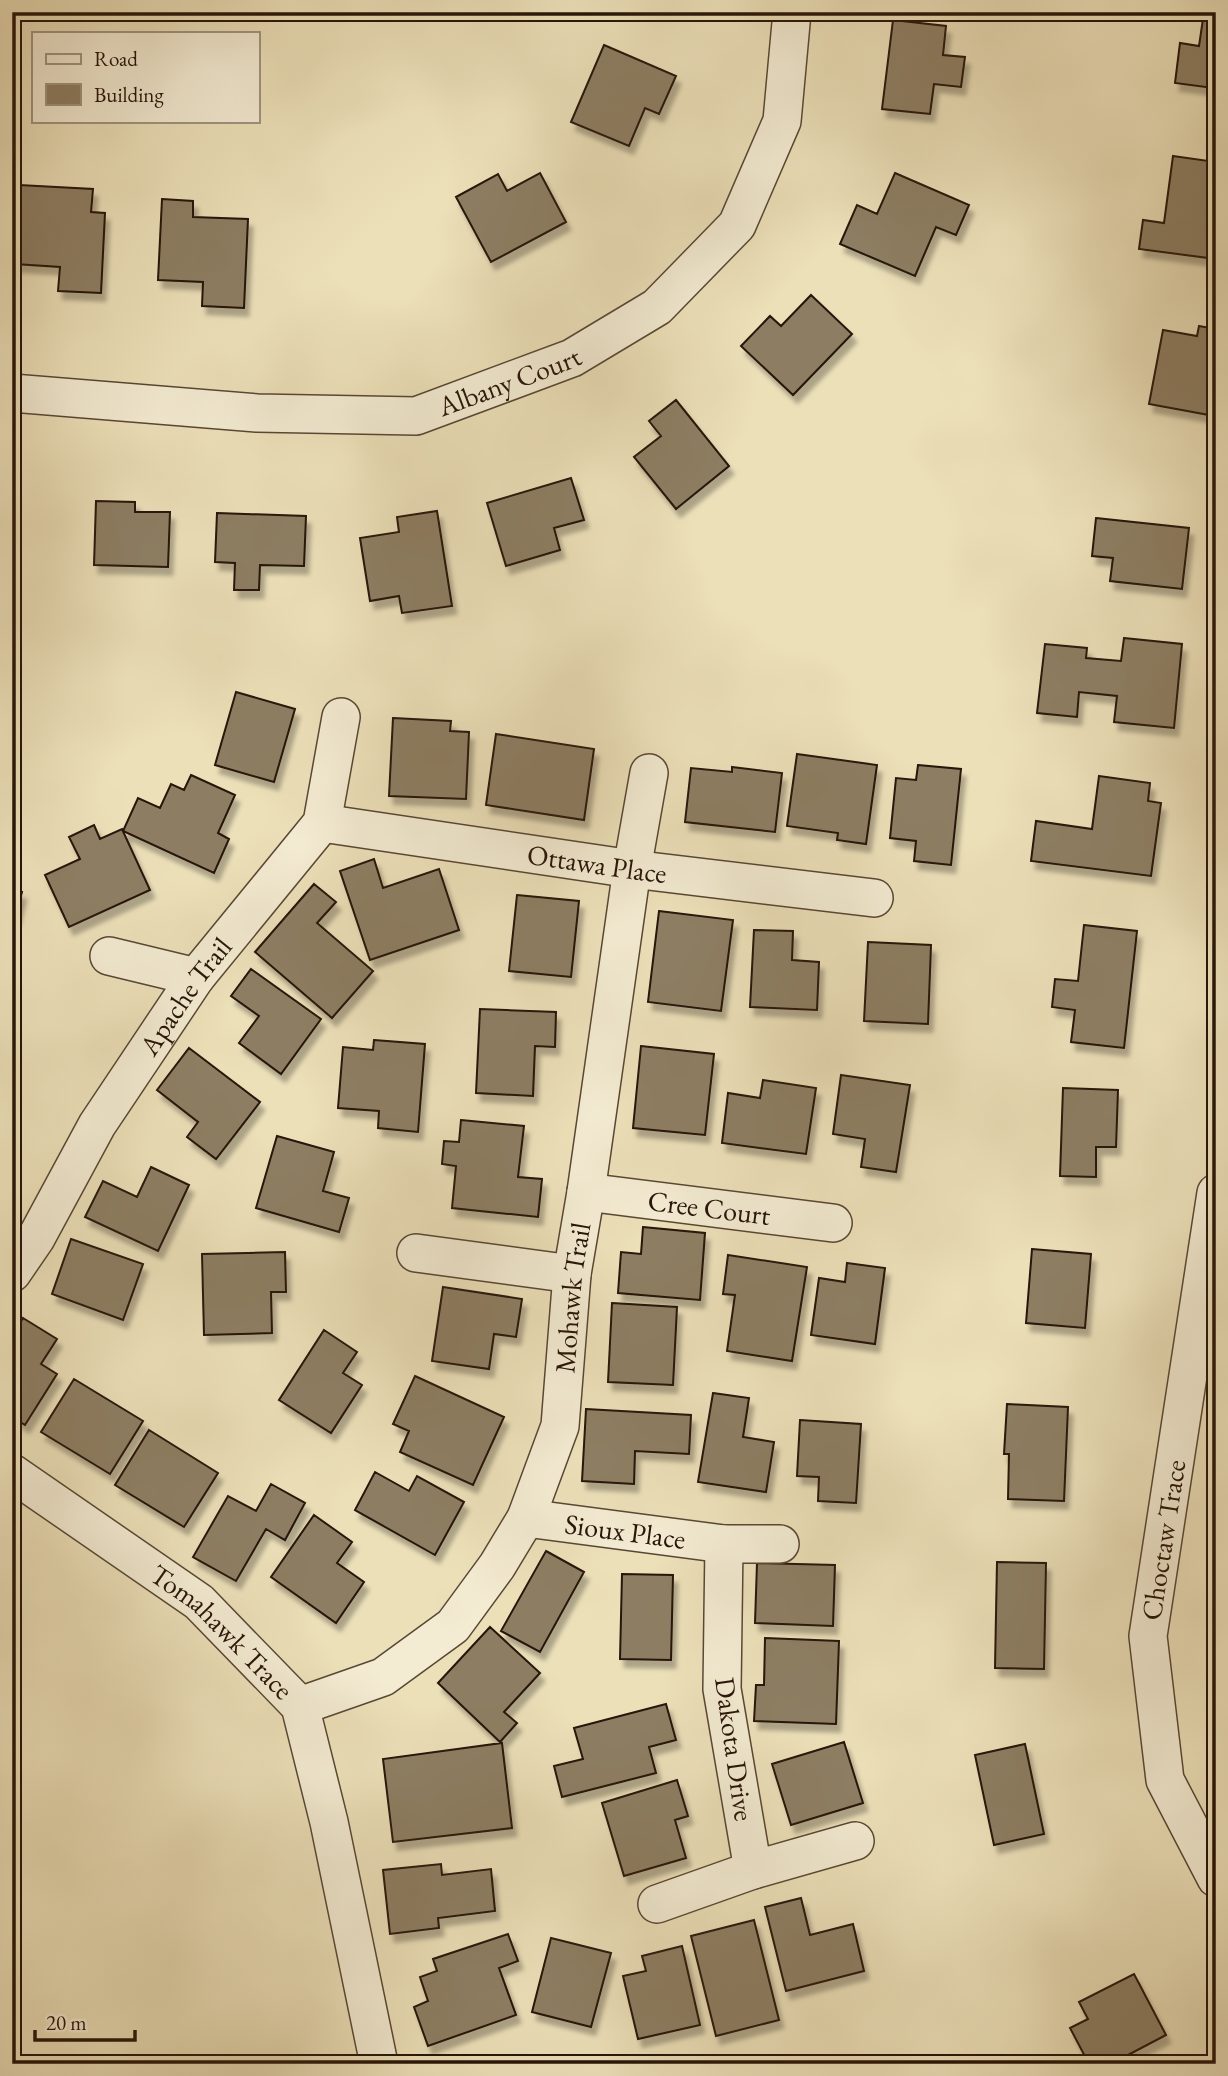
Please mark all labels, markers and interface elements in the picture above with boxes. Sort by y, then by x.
legend [32,32,259,122]
text: Road [94,45,138,72]
text: Building [94,81,164,108]
street label: Albany Court [432,339,588,425]
street label: Ottawa Place [525,836,669,891]
street label: Apache Trail [130,929,240,1063]
street label: Cree Court [646,1182,773,1233]
street label: Mohawk Trail [546,1219,599,1374]
street label: Choctaw Trace [1133,1457,1193,1623]
street label: Sioux Place [563,1505,688,1557]
street label: Tomahawk Trace [143,1556,302,1707]
street label: Dakota Drive [707,1675,763,1823]
scale bar [35,1999,135,2043]
text: 20 m [46,2009,87,2036]

